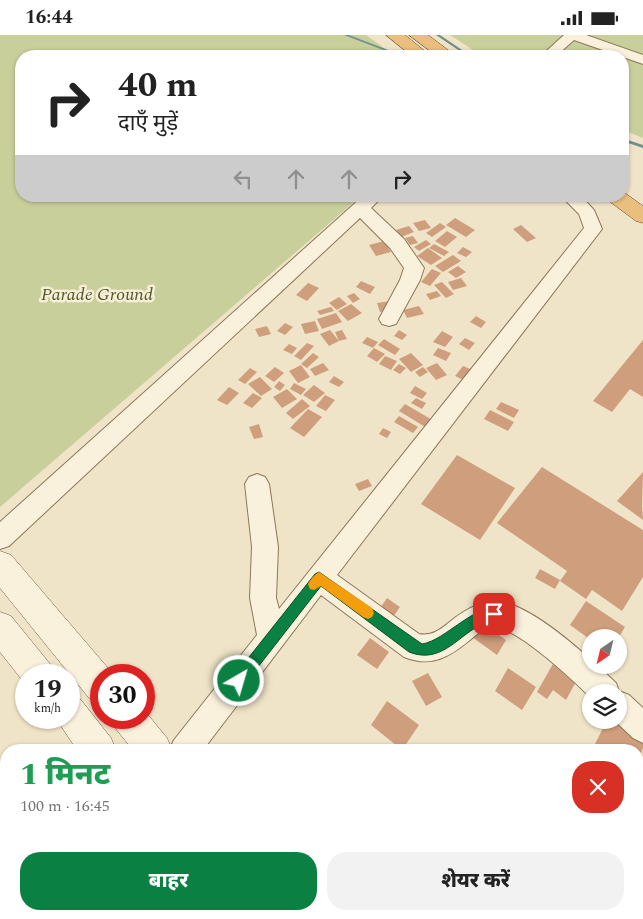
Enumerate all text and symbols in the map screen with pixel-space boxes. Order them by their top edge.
text: 16:44 [25,3,73,32]
text: 40 m [118,59,198,112]
icon: right [35,70,100,135]
text: दाएँ मुड़ें [118,107,178,140]
icon: left [229,165,257,193]
icon: ahead [282,165,310,193]
icon: ahead [335,165,363,193]
icon: right [388,165,416,193]
park label: Parade Ground [41,281,153,308]
pin [473,593,515,635]
icon: arrive [480,600,508,628]
north arrow [582,629,628,674]
map controls [582,629,627,729]
position arrow [212,654,264,706]
speed limit sign: 30 [90,664,155,729]
text: 19 [33,671,62,709]
button: layers [582,684,627,729]
text: km/h [34,699,61,718]
text: 1 मिनट [20,752,110,798]
button: close [572,761,624,813]
text: 100 m · 16:45 [20,794,110,818]
button: बाहर [20,852,317,910]
button: शेयर करें [327,852,624,910]

